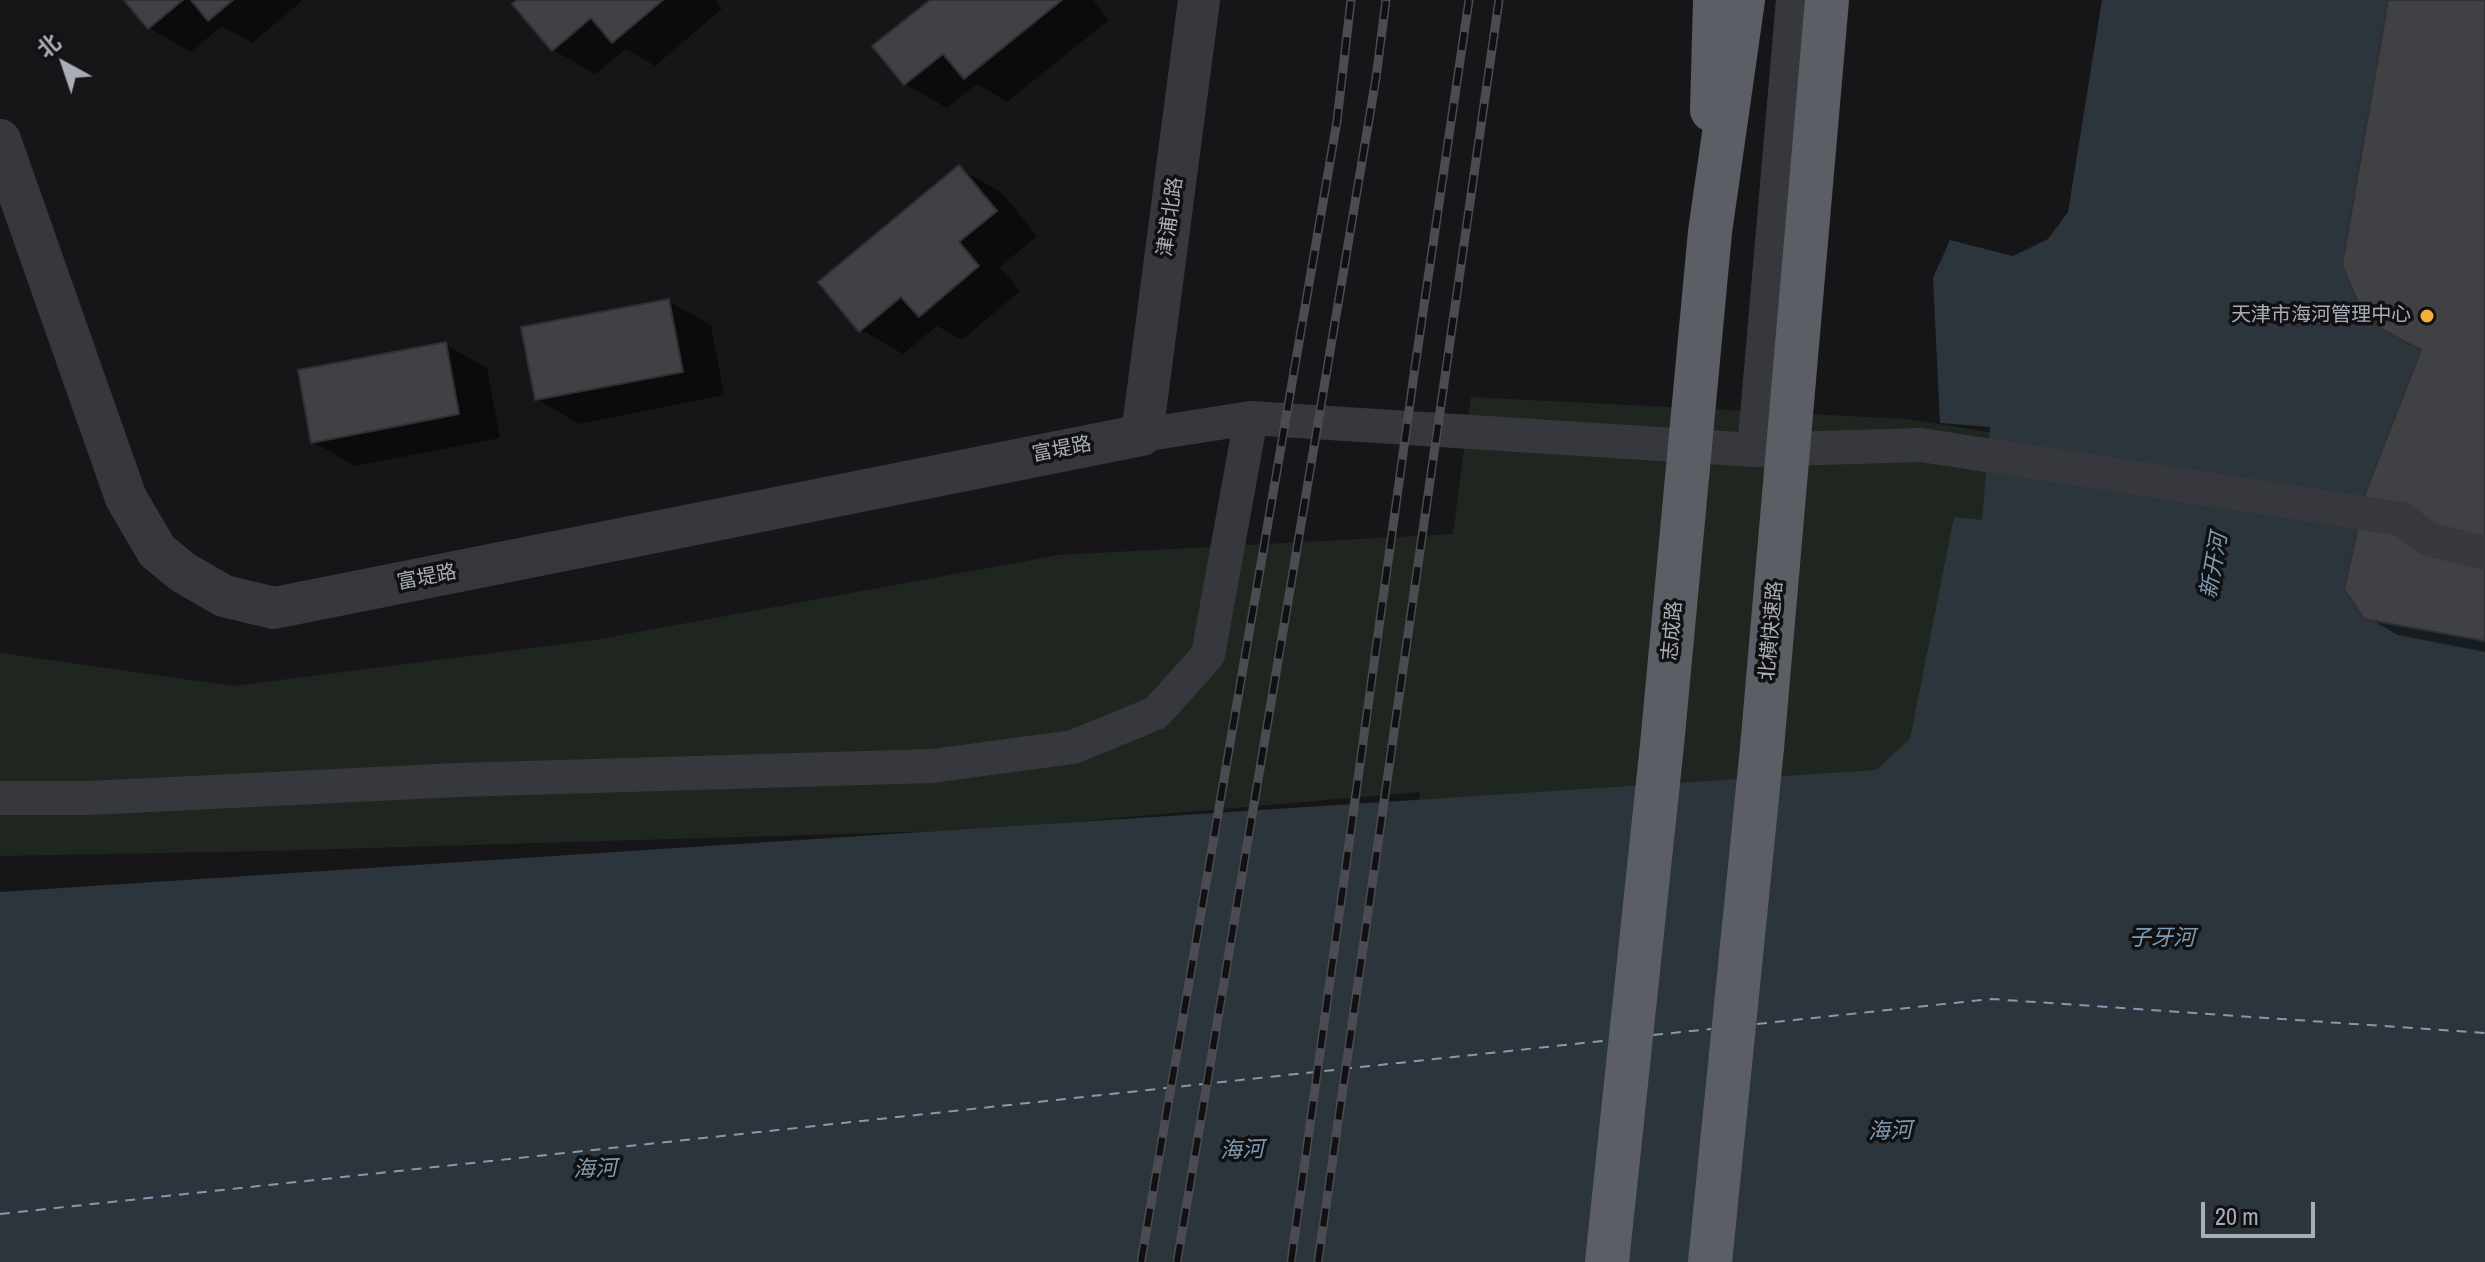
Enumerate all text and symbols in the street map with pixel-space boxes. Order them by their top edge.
north arrow [24,24,104,104]
text: 北 [30,27,67,64]
street label: 津浦北路 [1154,176,1188,258]
place label: 天津市海河管理中心 [2231,304,2411,328]
marker: 天津市海河管理中心 [2418,307,2436,325]
street label: 富堤路 [1030,432,1094,468]
water label: 新开河 [2196,531,2234,601]
street label: 富堤路 [395,560,459,596]
street label: 北横快速路 [1756,580,1788,682]
street label: 志成路 [1658,600,1688,662]
water label: 子牙河 [2129,926,2195,952]
water label: 海河 [1868,1118,1912,1146]
water label: 海河 [1220,1137,1264,1165]
water label: 海河 [573,1156,617,1184]
scale bar [2205,1186,2319,1236]
text: 20 m [2215,1200,2259,1232]

